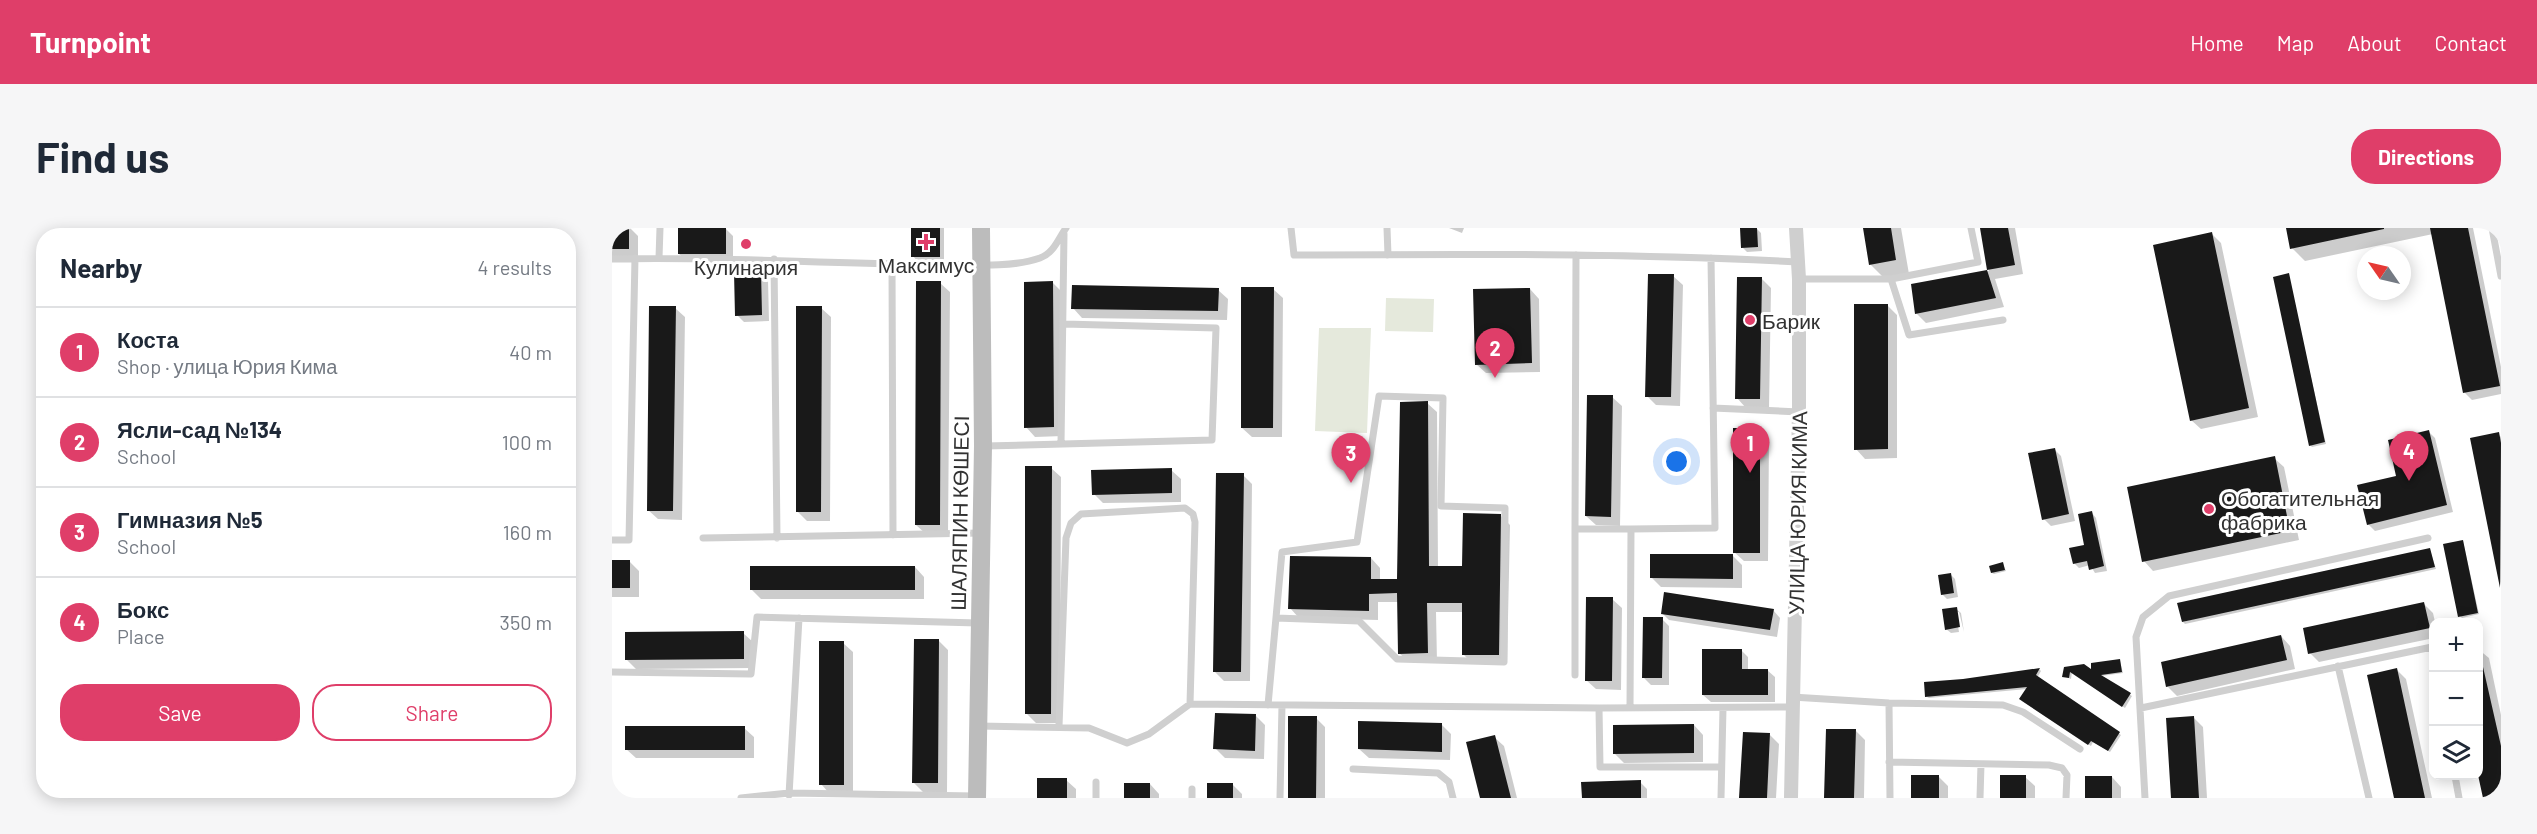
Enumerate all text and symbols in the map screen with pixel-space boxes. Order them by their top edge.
text: Turnpoint [30,25,151,59]
text: Home [2190,30,2244,55]
text: Map [2277,30,2314,55]
text: About [2347,30,2402,55]
text: Contact [2435,30,2507,55]
button: Directions [2351,129,2501,184]
text: Find us [36,131,169,181]
marker: Максимус [919,235,933,249]
marker: Кулинария [739,237,753,251]
north arrow [2357,246,2411,300]
text: Nearby [60,252,142,283]
place label: Максимус [878,252,974,277]
place label: Кулинария [694,254,798,279]
text: 4 results [477,255,552,279]
place label: Барик [1762,308,1821,333]
marker: Барик [1743,313,1757,327]
text: Коста [117,326,179,352]
pin: 2 [1476,328,1514,378]
text: 1 [76,340,83,364]
text: 40 m [509,340,552,364]
text: Shop · улица Юрия Кима [117,354,337,378]
street label: УЛИЦА ЮРИЯ КИМА [1783,411,1811,615]
street label: ШАЛЯПИН КӨШЕСІ [945,415,973,611]
text: Ясли-сад №134 [117,416,282,442]
pin: 1 [1730,424,1770,473]
text: 2 [74,430,85,454]
text: 100 m [502,430,552,454]
pin: 4 [2390,432,2428,481]
pin: 3 [1332,434,1370,483]
text: School [117,444,176,468]
your location [1662,447,1691,476]
place label: Обогатительная фабрика [2221,485,2379,534]
marker: Обогатительная фабрика [2202,502,2216,516]
text: Гимназия №5 [117,506,263,532]
text: 3 [74,520,85,544]
text: 160 m [503,520,552,544]
text: School [117,534,176,558]
text: Бокс [117,596,169,622]
text: 4 [73,610,86,634]
text: 350 m [500,610,552,634]
map controls [2429,618,2483,780]
button: + [2429,618,2483,672]
text: Place [117,624,165,648]
button: − [2429,672,2483,726]
button: Save [60,684,300,741]
button: Share [312,684,552,741]
button: layers [2429,726,2483,780]

